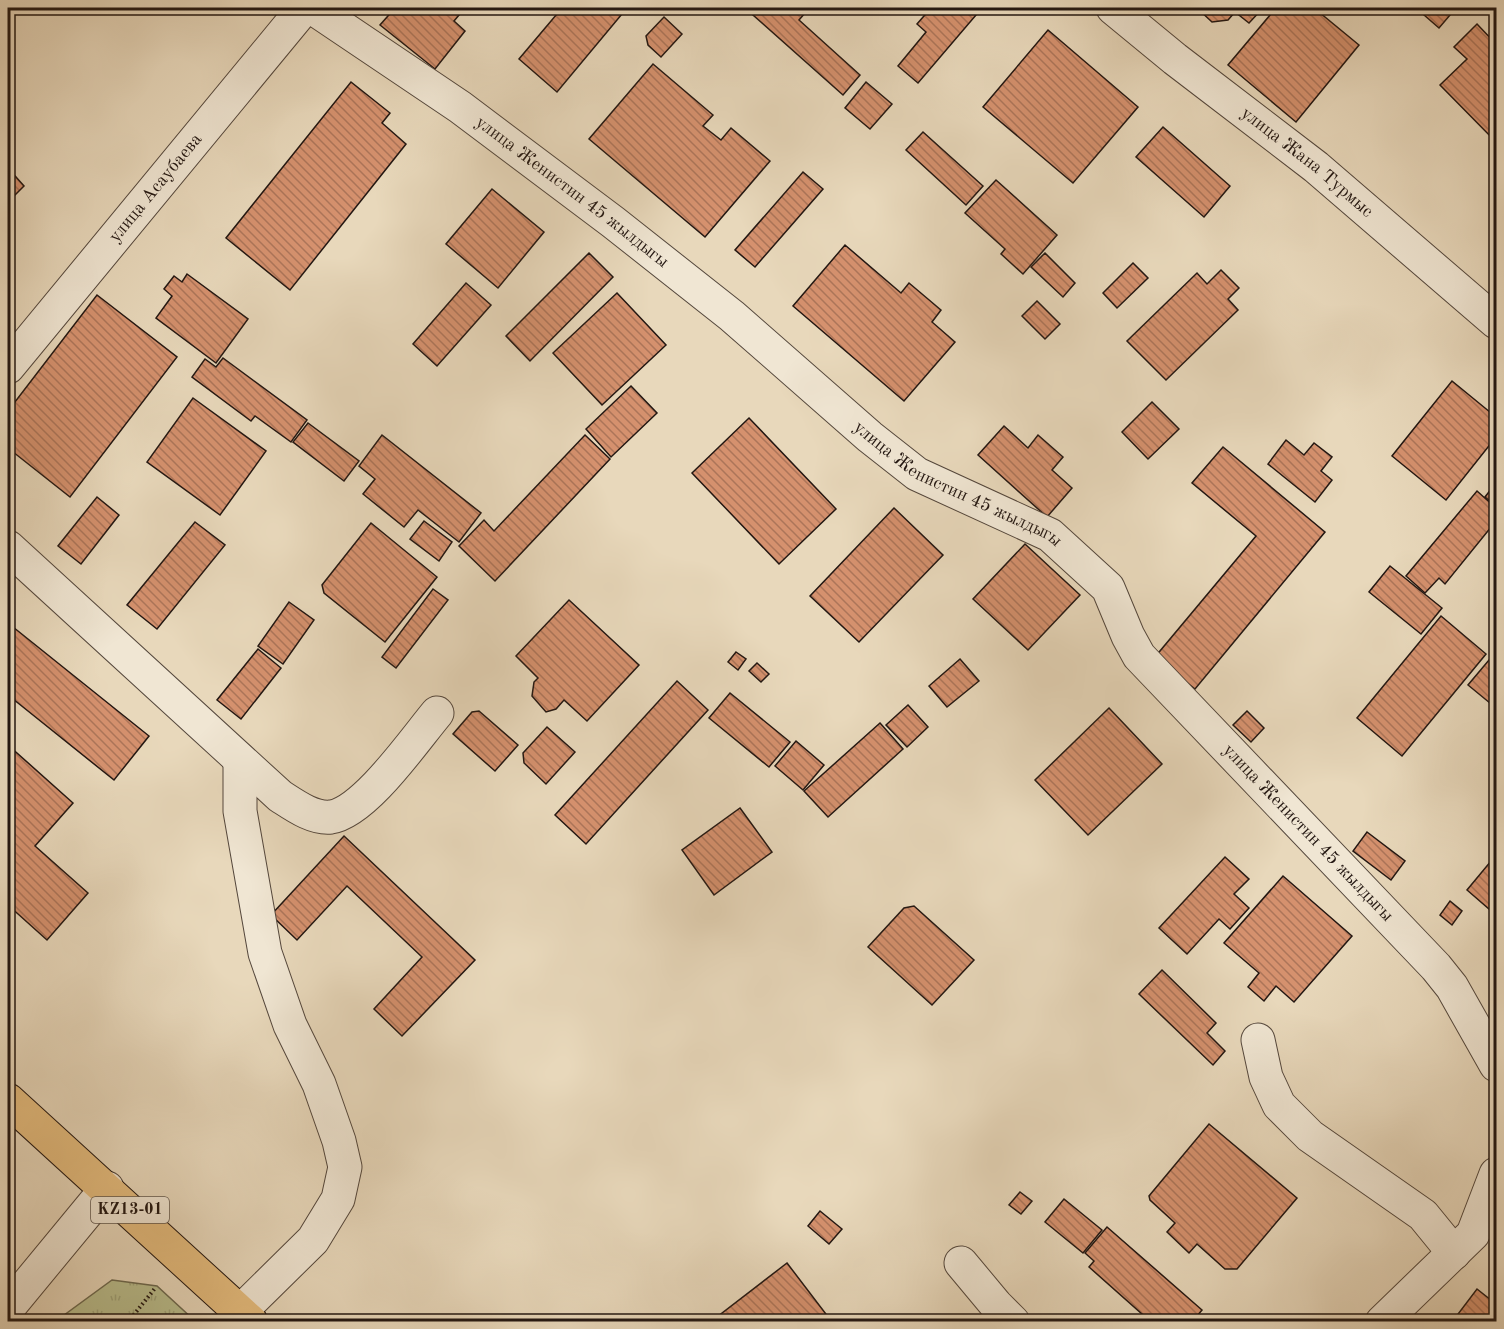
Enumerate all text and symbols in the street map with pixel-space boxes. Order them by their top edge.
street label: улица Жана Турмыс [1238,104,1377,221]
street label: улица Женистин 45 жылдыгы [472,113,672,271]
street label: улица Асаубаева [106,130,205,246]
street label: улица Женистин 45 жылдыгы [850,418,1066,550]
street label: улица Женистин 45 жылдыгы [1219,741,1397,925]
road number: KZ13-01 [91,1197,169,1223]

